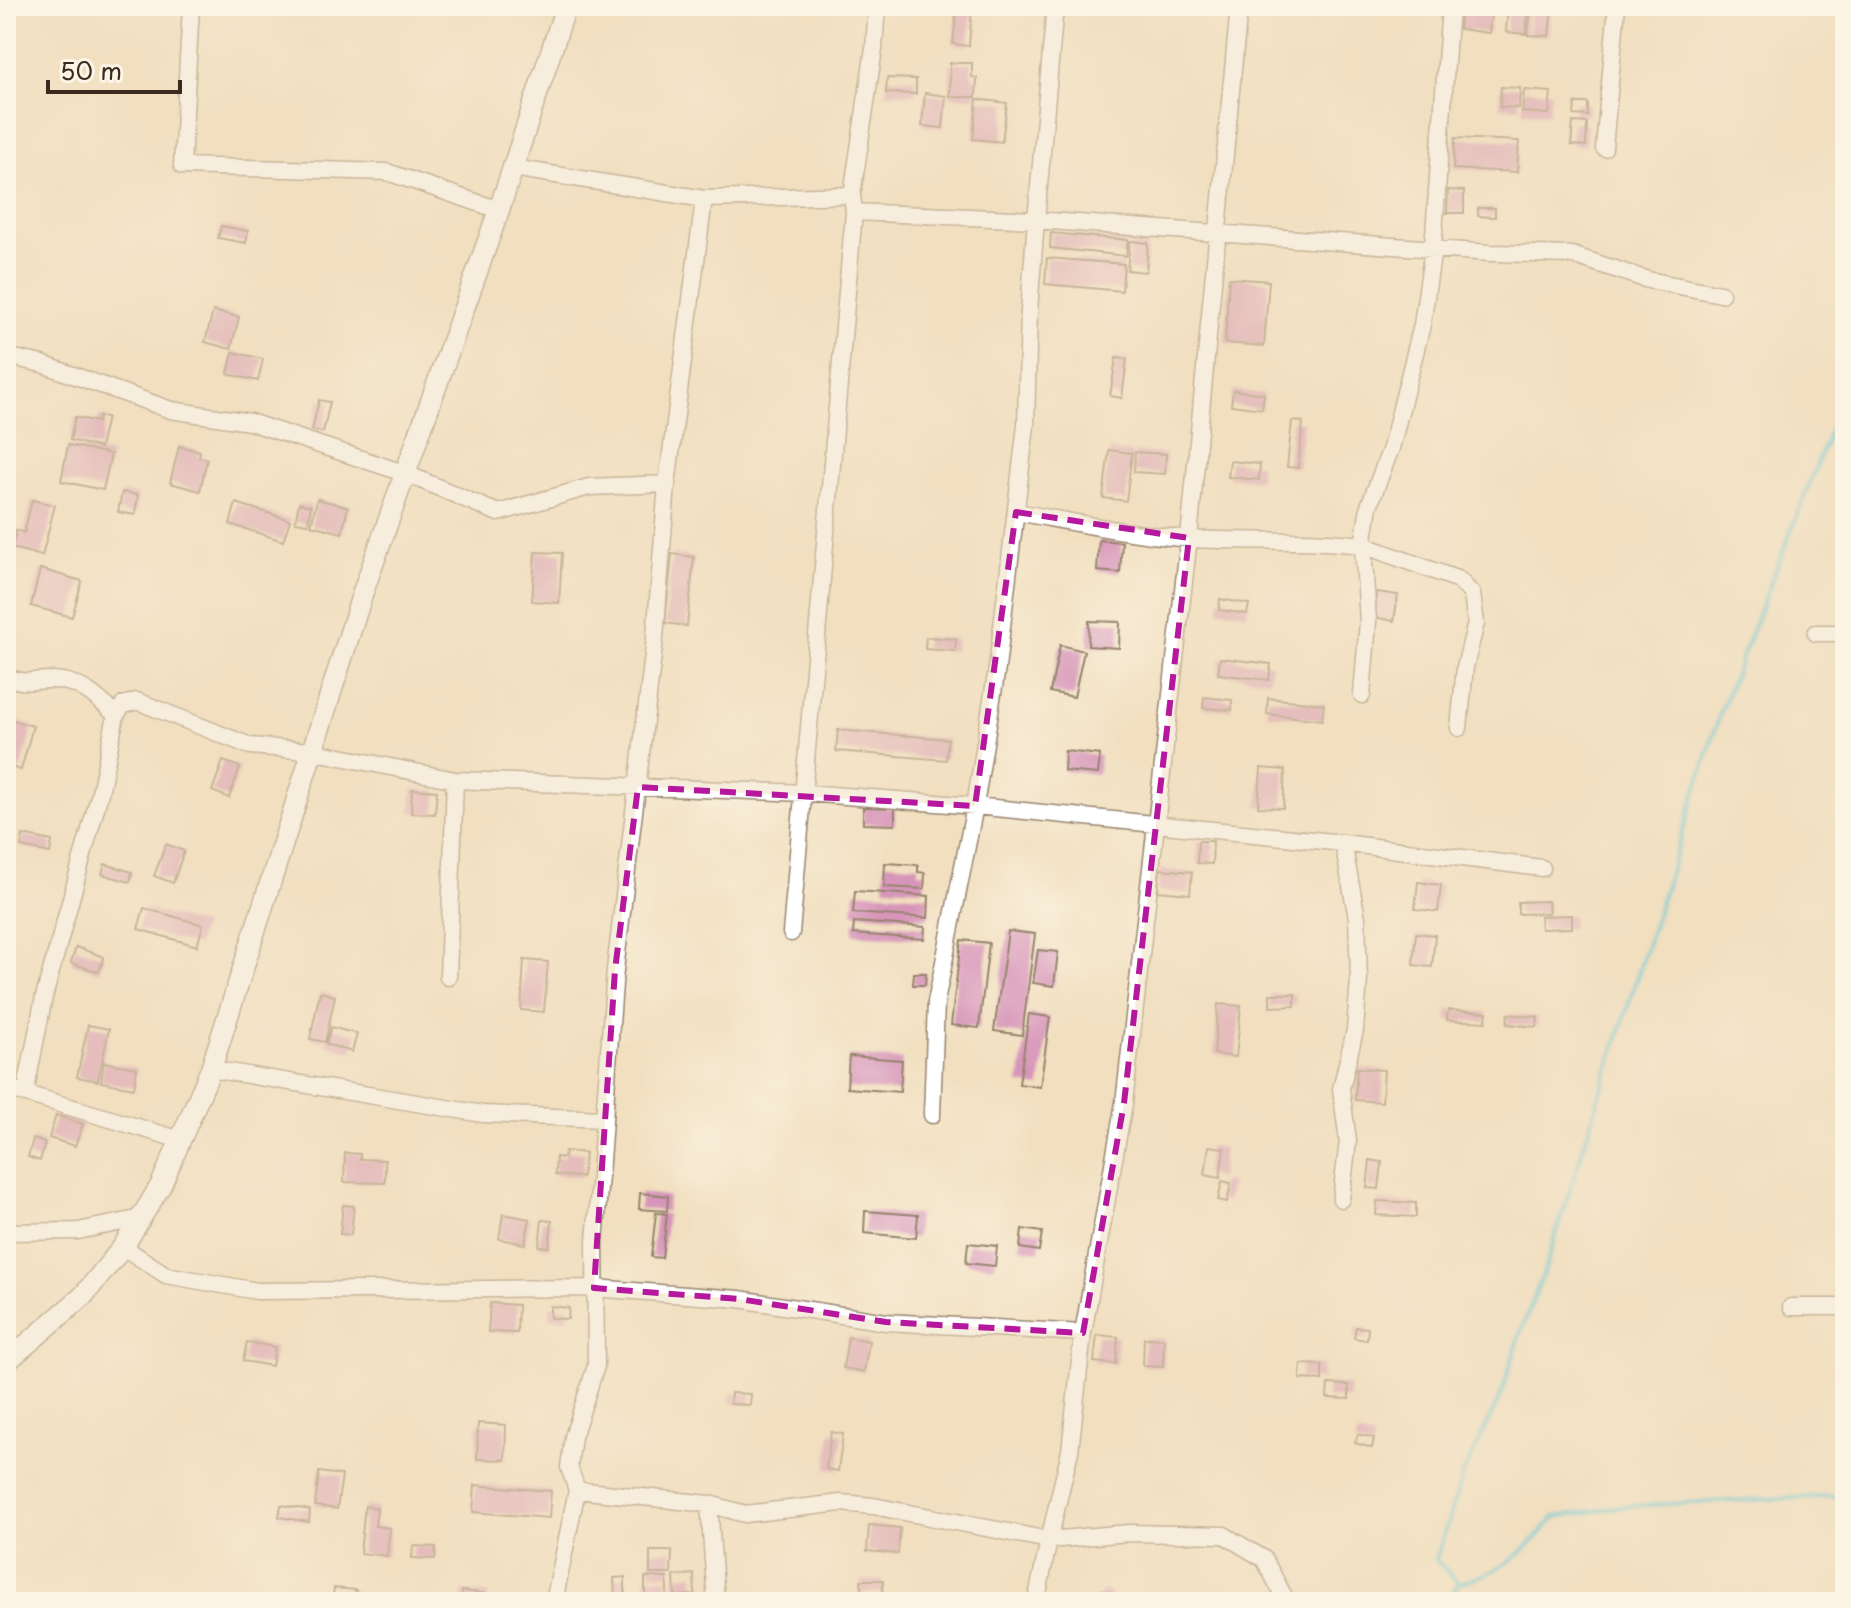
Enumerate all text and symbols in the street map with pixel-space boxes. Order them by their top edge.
scale bar [48,44,180,94]
text: 50 m [60,52,122,88]

